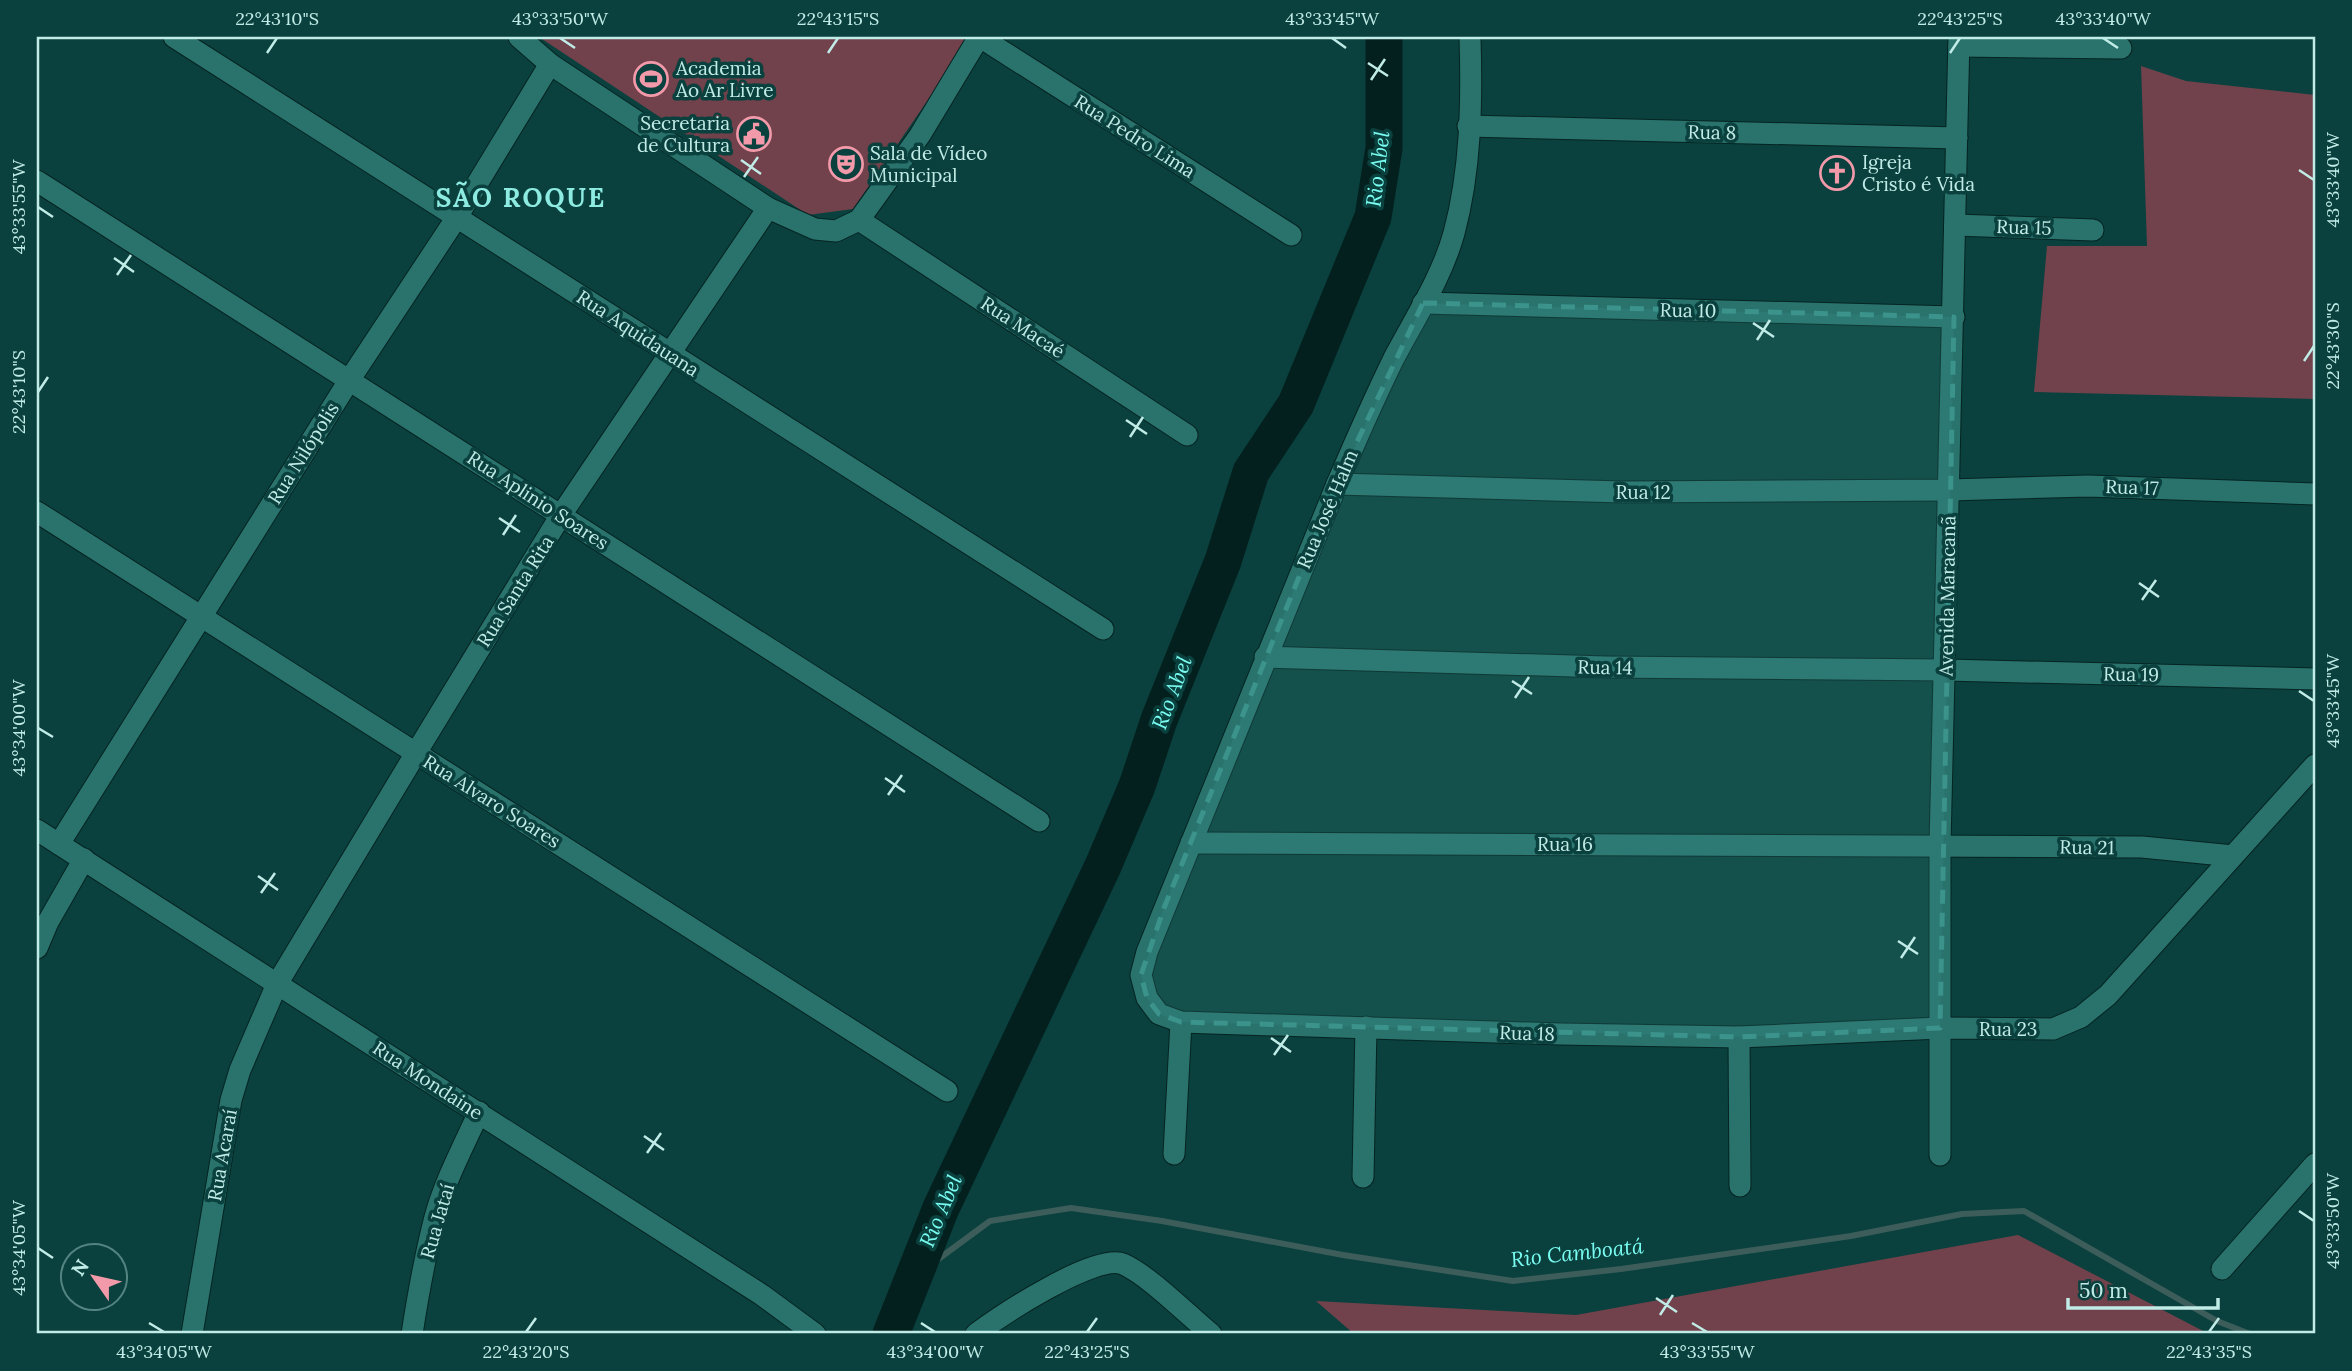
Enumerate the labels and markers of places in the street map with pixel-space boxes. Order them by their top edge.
place label: Academia Ao Ar Livre [675,56,773,102]
sports icon: Academia Ao Ar Livre [632,60,670,98]
place label: Secretaria de Cultura [637,111,730,157]
public building icon: Secretaria de Cultura [735,115,773,153]
place label: Sala de Vídeo Municipal [870,141,987,187]
theatre icon: Sala de Vídeo Municipal [827,145,865,183]
place label: Igreja Cristo é Vida [1862,150,1975,196]
church icon: Igreja Cristo é Vida [1818,154,1856,192]

